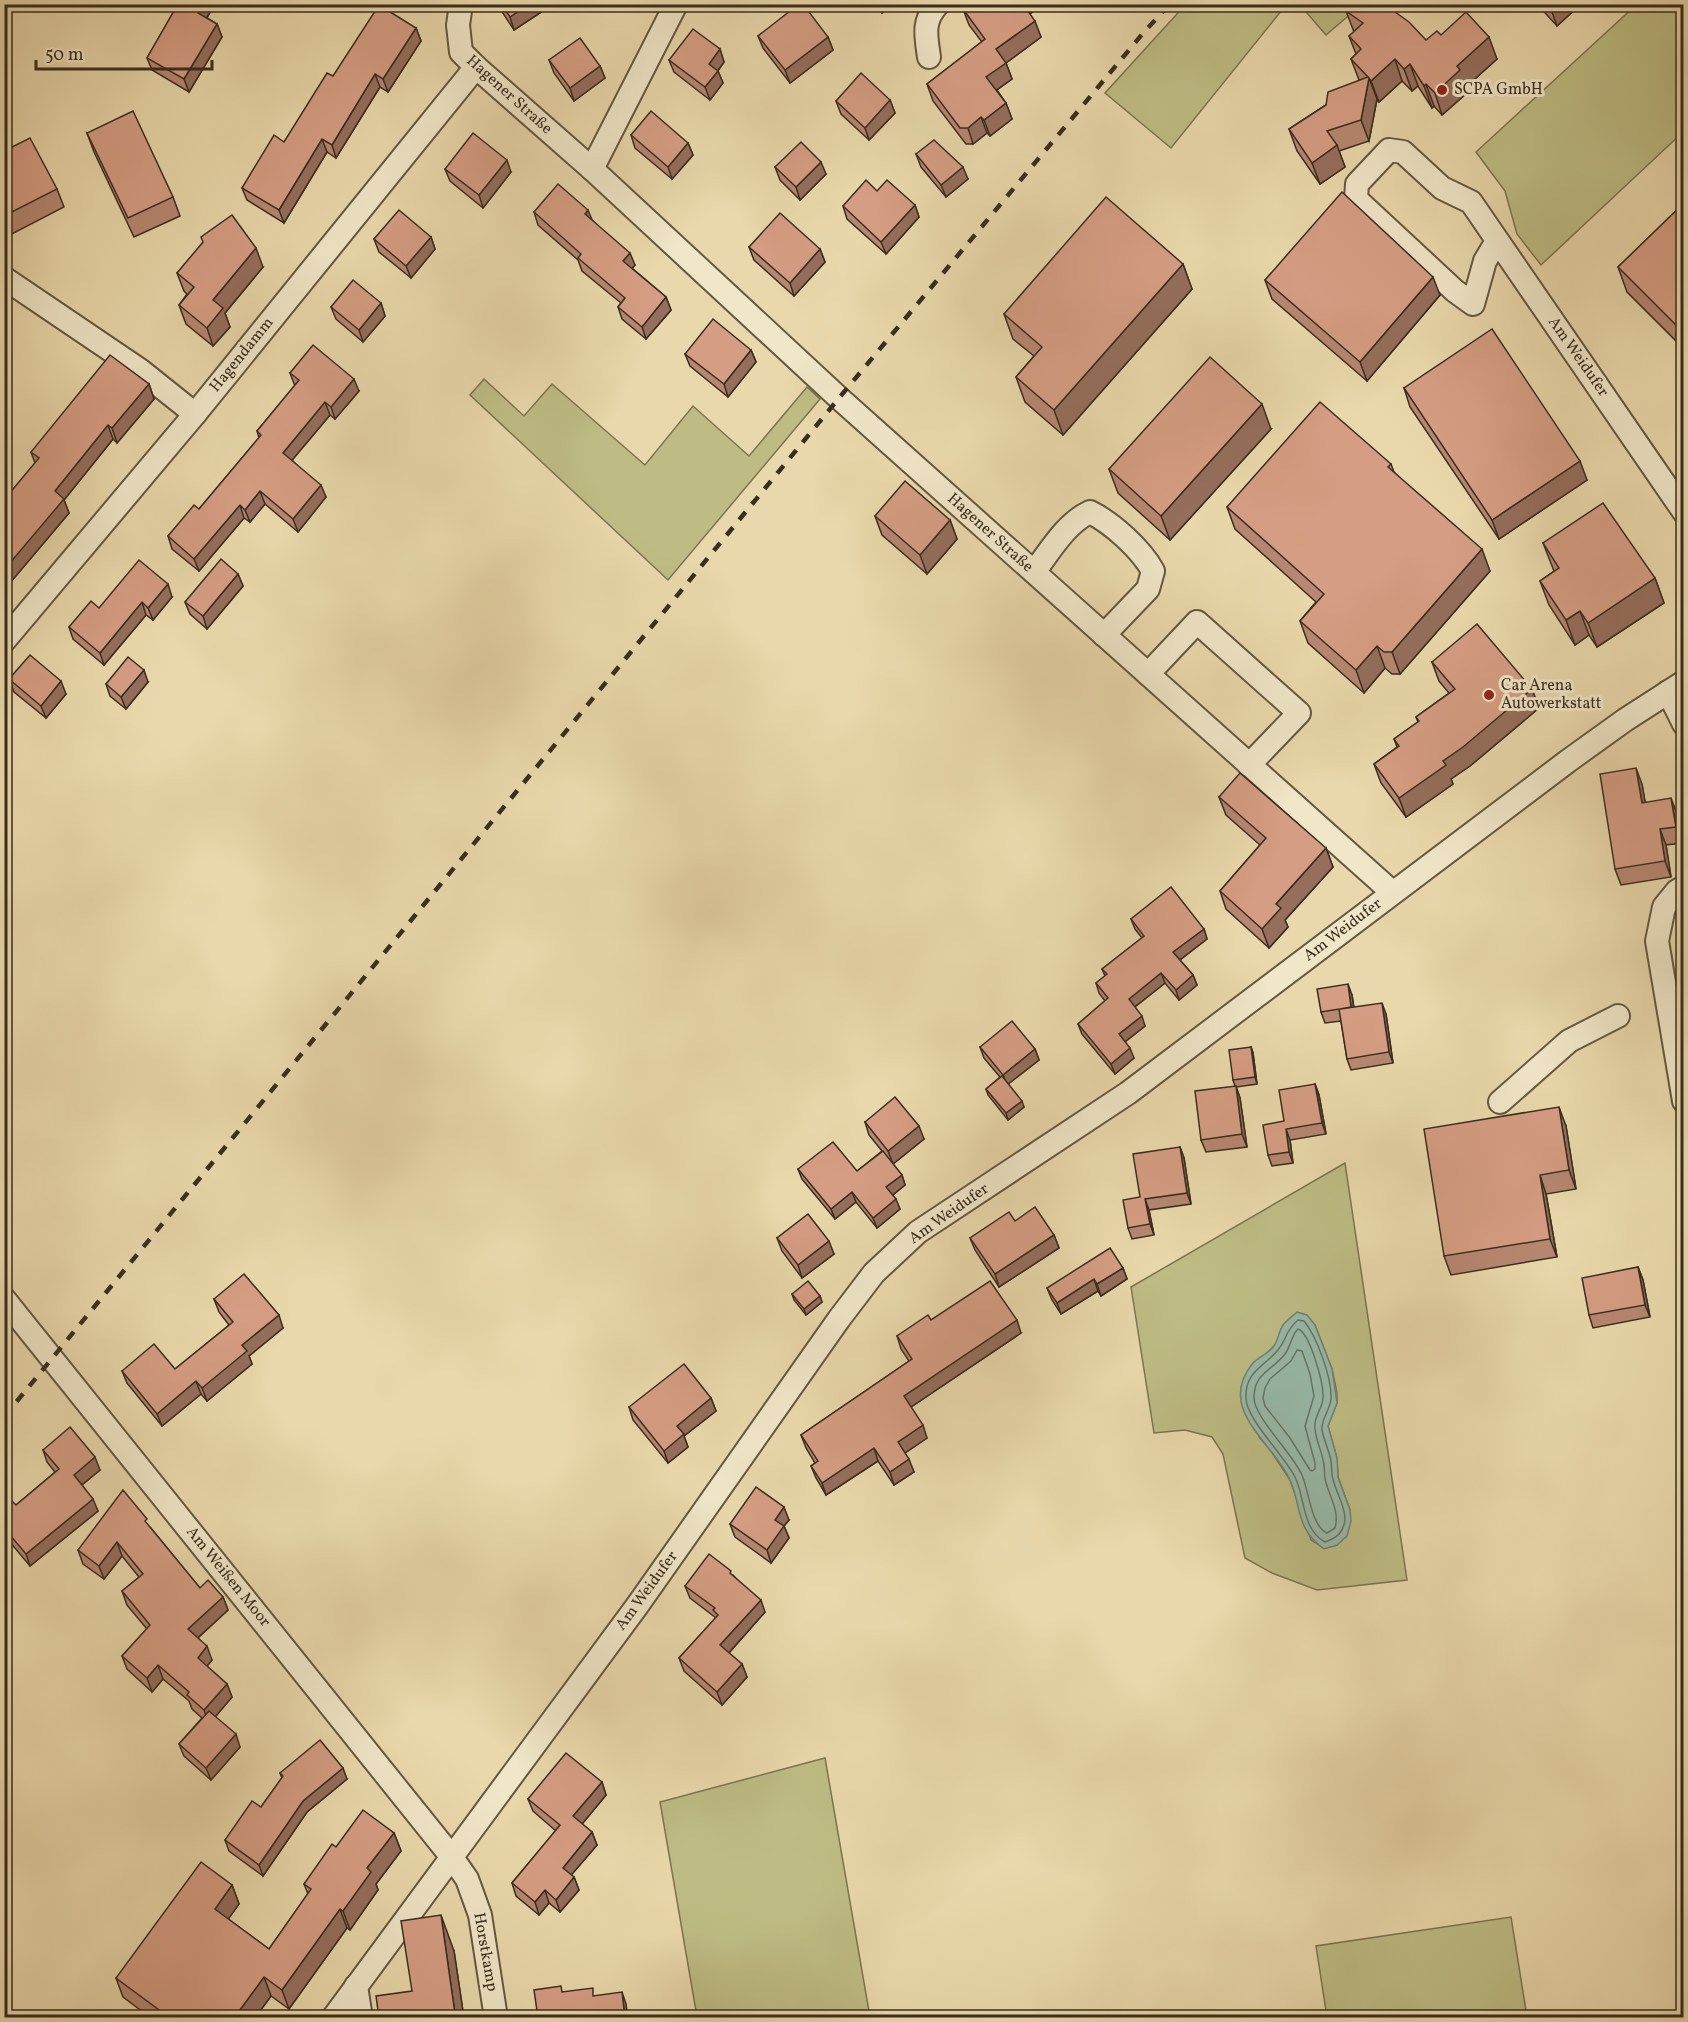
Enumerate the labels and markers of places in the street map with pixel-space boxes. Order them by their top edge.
place label: SCPA GmbH [1454,79,1543,101]
marker: SCPA GmbH [1435,83,1449,97]
place label: Car Arena Autowerkstatt [1501,675,1602,715]
marker: Car Arena Autowerkstatt [1482,688,1496,702]

